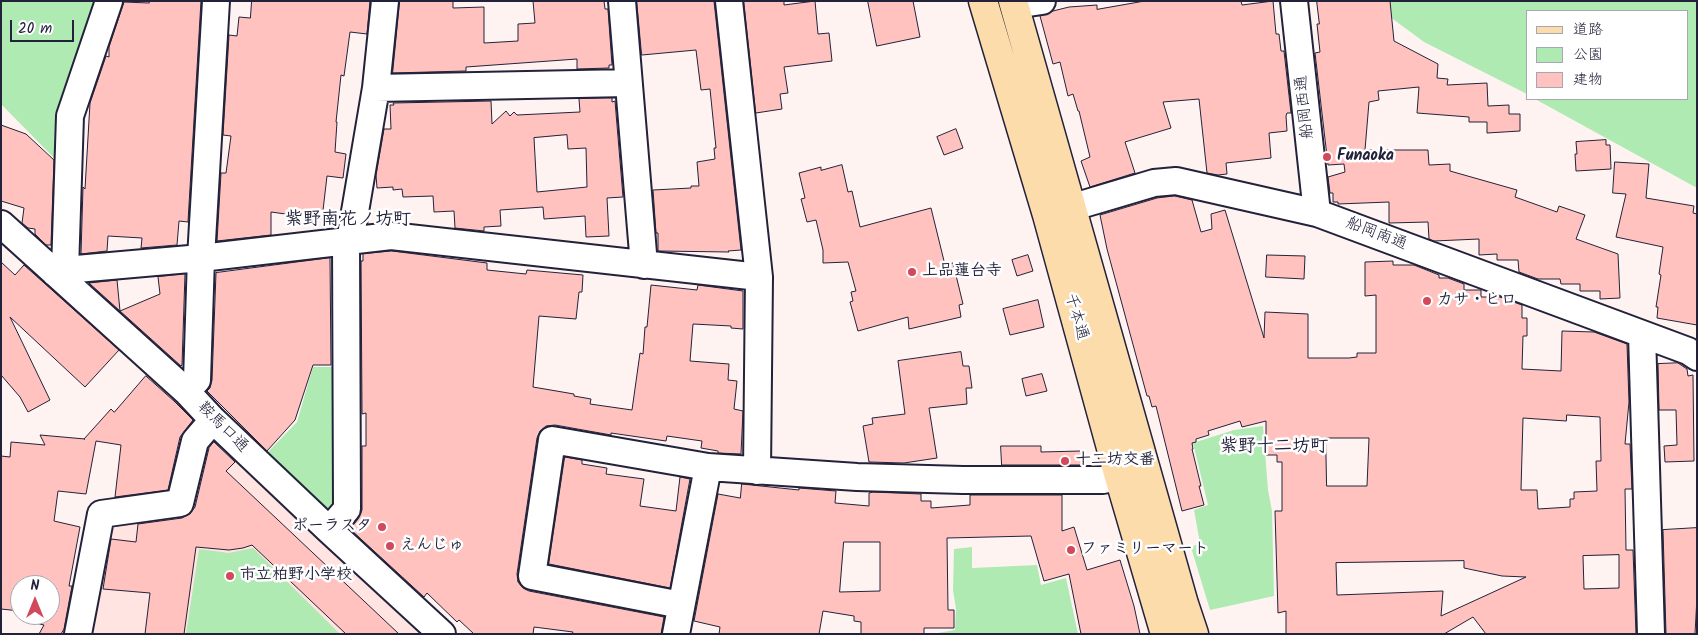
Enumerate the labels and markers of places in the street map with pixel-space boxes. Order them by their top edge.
place label: Funaoka [1337,147,1394,167]
marker: Funaoka [1321,151,1333,163]
place label: 上品蓮台寺 [922,262,1002,282]
marker: 上品蓮台寺 [906,266,918,278]
place label: カサ・ヒロ [1437,291,1517,311]
marker: カサ・ヒロ [1421,295,1433,307]
place label: 十二坊交番 [1075,451,1155,471]
marker: 十二坊交番 [1059,455,1071,467]
place label: ポーラスタ [292,517,372,537]
marker: ポーラスタ [376,521,388,533]
place label: えんじゅ [400,536,464,556]
marker: えんじゅ [384,540,396,552]
place label: ファミリーマート [1081,540,1209,560]
marker: ファミリーマート [1065,544,1077,556]
place label: 市立柏野小学校 [240,566,352,586]
marker: 市立柏野小学校 [224,570,236,582]

